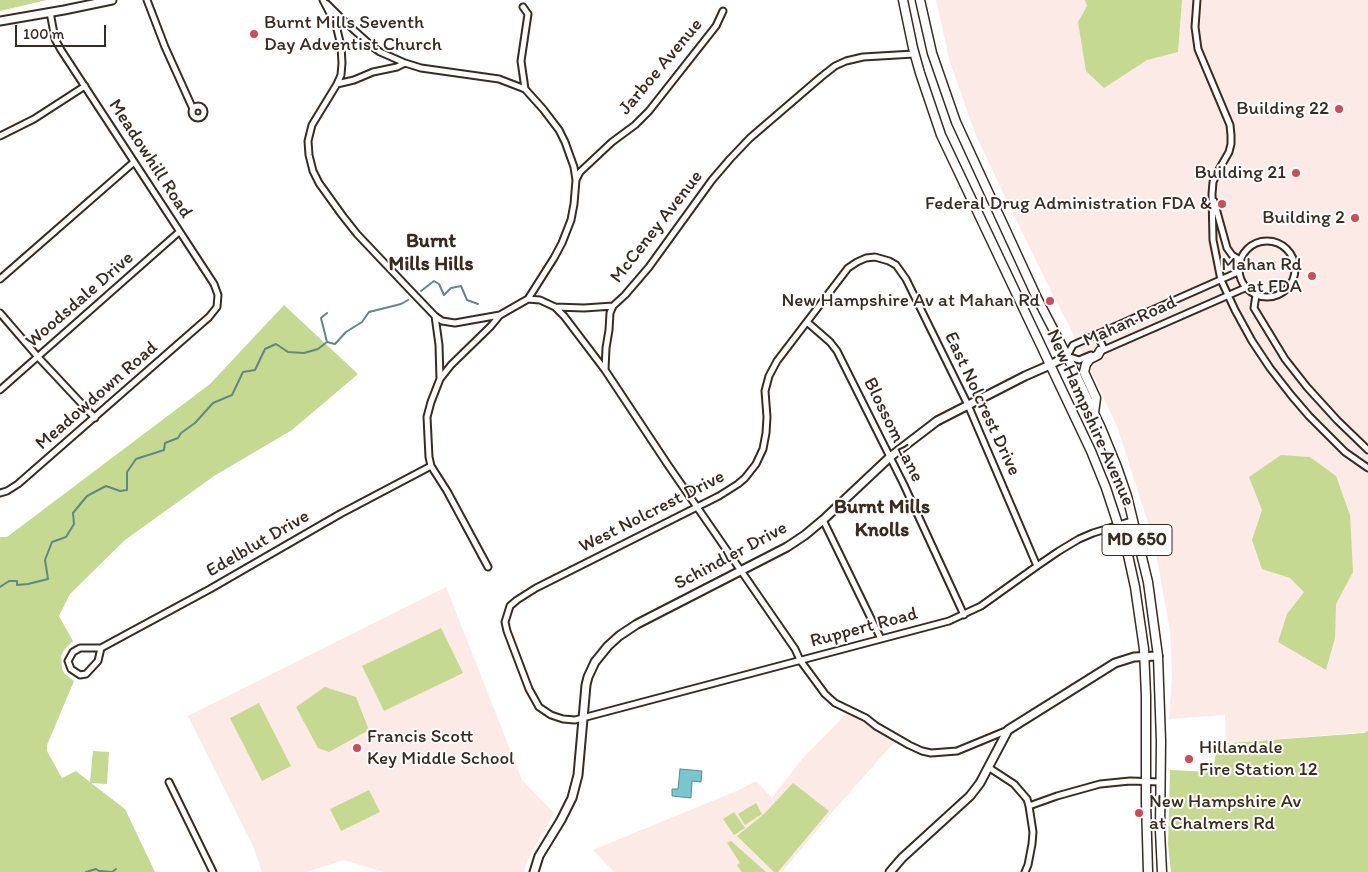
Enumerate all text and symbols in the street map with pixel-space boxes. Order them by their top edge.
place label: Burnt Mills Seventh Day Adventist Church [264,12,442,56]
street label: Jarboe Avenue [614,14,708,120]
scale bar [18,15,109,47]
text: 100 m [23,25,64,43]
marker: Burnt Mills Seventh Day Adventist Church [248,28,260,40]
street label: Meadowhill Road [103,95,197,223]
place label: Building 22 [1236,98,1329,120]
marker: Building 22 [1333,103,1345,115]
place label: Building 21 [1194,162,1286,184]
street label: McCeney Avenue [606,166,708,288]
marker: Building 21 [1290,167,1302,179]
place label: Federal Drug Administration FDA & [925,193,1212,215]
marker: Federal Drug Administration FDA & [1216,198,1228,210]
place label: Building 2 [1262,207,1345,229]
marker: Building 2 [1349,212,1361,224]
district label: Burnt Mills Hills [389,230,473,277]
street label: Woodsdale Drive [21,247,139,353]
place label: Mahan Rd at FDA [1221,254,1302,298]
marker: Mahan Rd at FDA [1306,270,1318,282]
place label: New Hampshire Av at Mahan Rd [781,290,1040,312]
street label: Mahan Road [1080,291,1180,353]
marker: New Hampshire Av at Mahan Rd [1044,295,1056,307]
street label: New Hampshire Avenue [1041,326,1139,510]
street label: East Nolcrest Drive [939,328,1025,480]
street label: Meadowdown Road [31,337,163,455]
street label: Blossom Lane [858,374,928,486]
street label: West Nolcrest Drive [575,465,729,559]
district label: Burnt Mills Knolls [834,496,930,543]
street label: Edelblut Drive [202,505,314,583]
street label: Schindler Drive [671,517,791,595]
road number: MD 650 [1102,524,1172,556]
street label: Ruppert Road [808,603,920,653]
place label: Francis Scott Key Middle School [367,726,514,770]
place label: Hillandale Fire Station 12 [1199,737,1318,781]
marker: Francis Scott Key Middle School [351,742,363,754]
marker: Hillandale Fire Station 12 [1183,753,1195,765]
place label: New Hampshire Av at Chalmers Rd [1149,791,1301,835]
marker: New Hampshire Av at Chalmers Rd [1133,807,1145,819]

